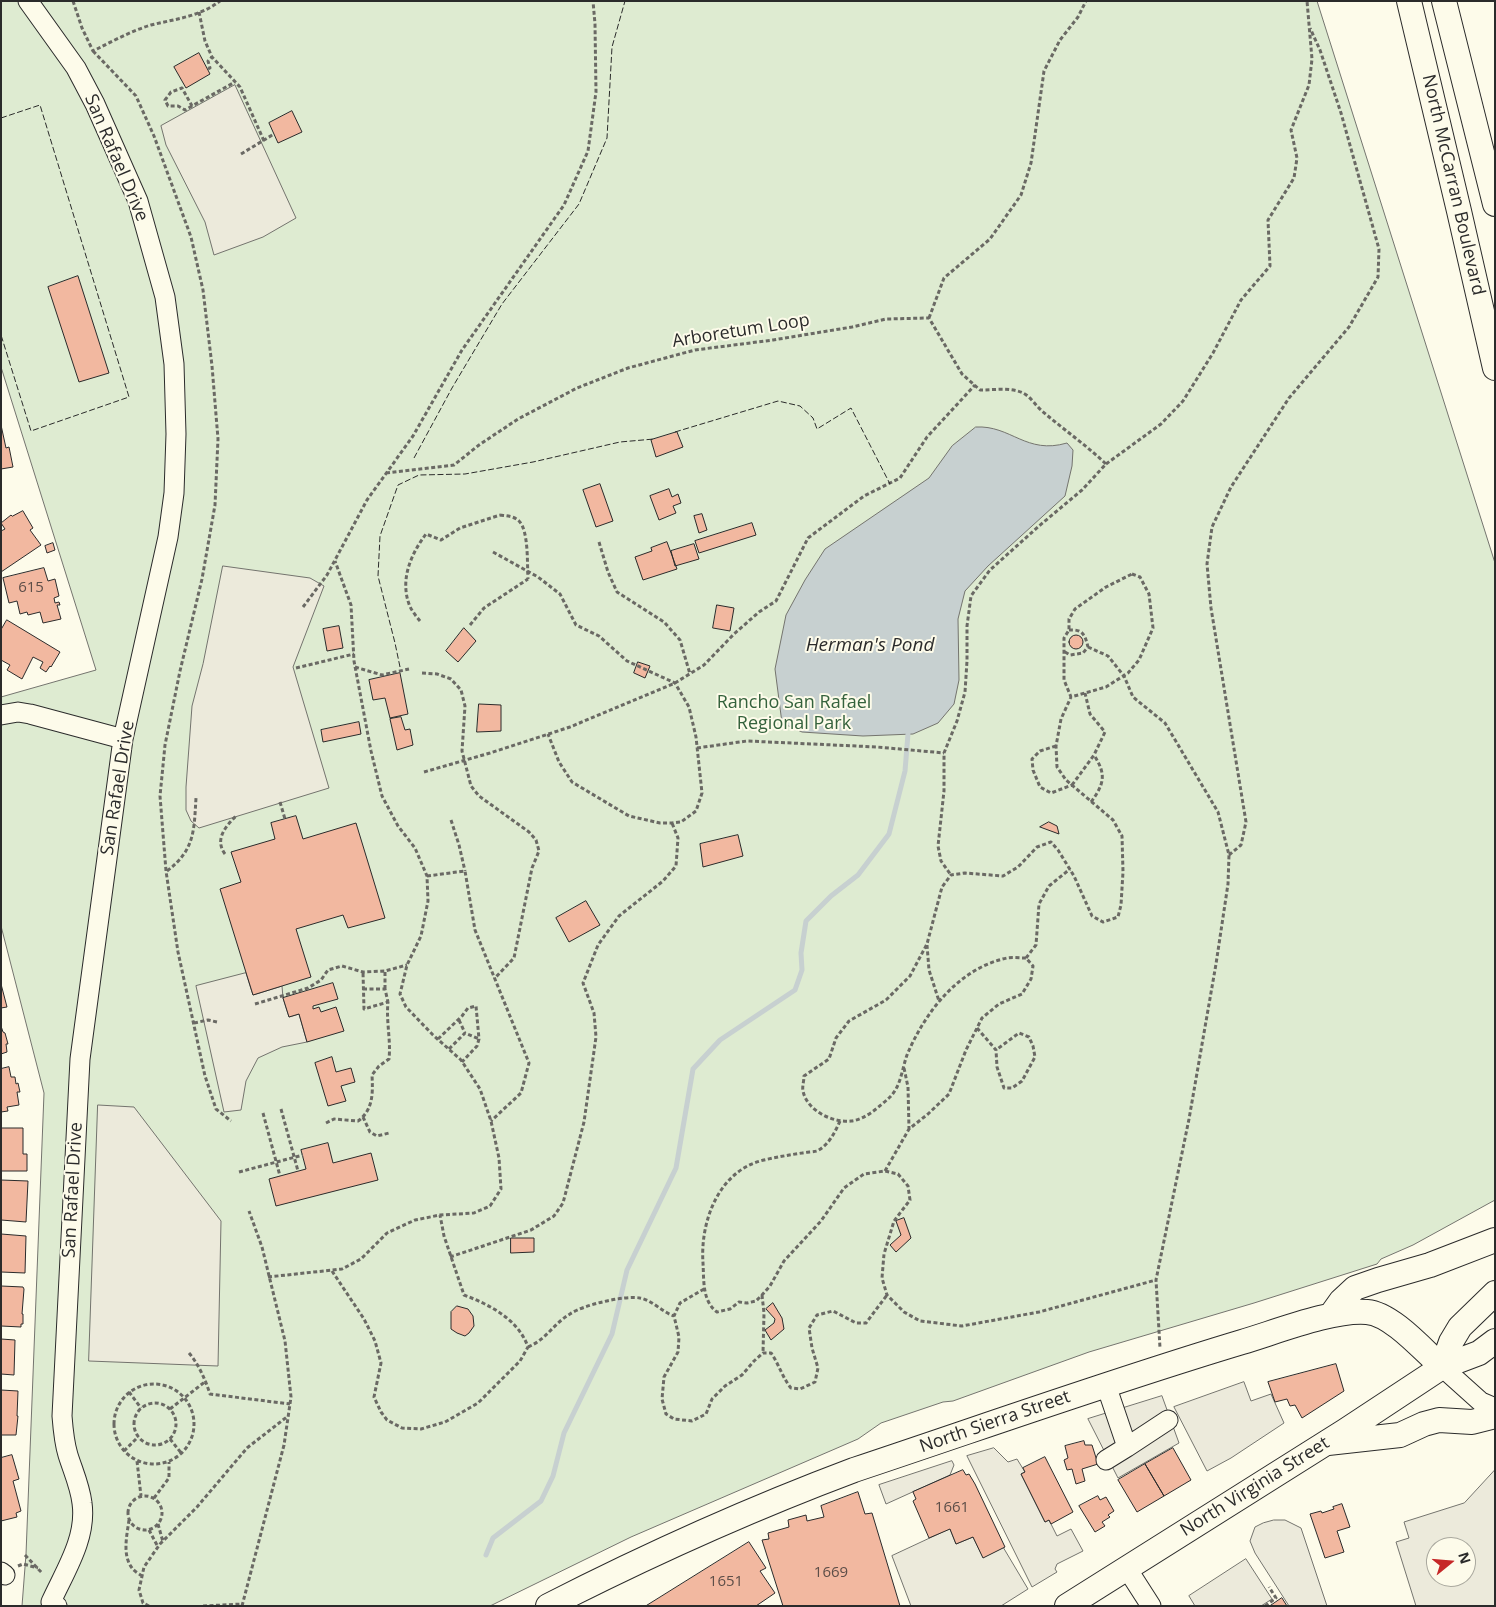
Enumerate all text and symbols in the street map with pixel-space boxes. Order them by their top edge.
street label: North McCarran Boulevard [1417,72,1489,298]
street label: San Rafael Drive [79,91,153,225]
street label: Arboretum Loop [671,309,811,353]
house number: 615 [18,579,44,597]
water label: Herman's Pond [806,635,934,657]
park label: Rancho San Rafael Regional Park [717,692,871,734]
street label: San Rafael Drive [97,719,139,857]
street label: San Rafael Drive [59,1121,87,1259]
street label: North Sierra Street [917,1386,1073,1458]
street label: North Virginia Street [1177,1432,1333,1542]
house number: 1661 [935,1499,969,1517]
north arrow [1426,1537,1476,1587]
text: N [1454,1550,1476,1566]
house number: 1669 [814,1564,848,1582]
house number: 1651 [709,1573,743,1591]

